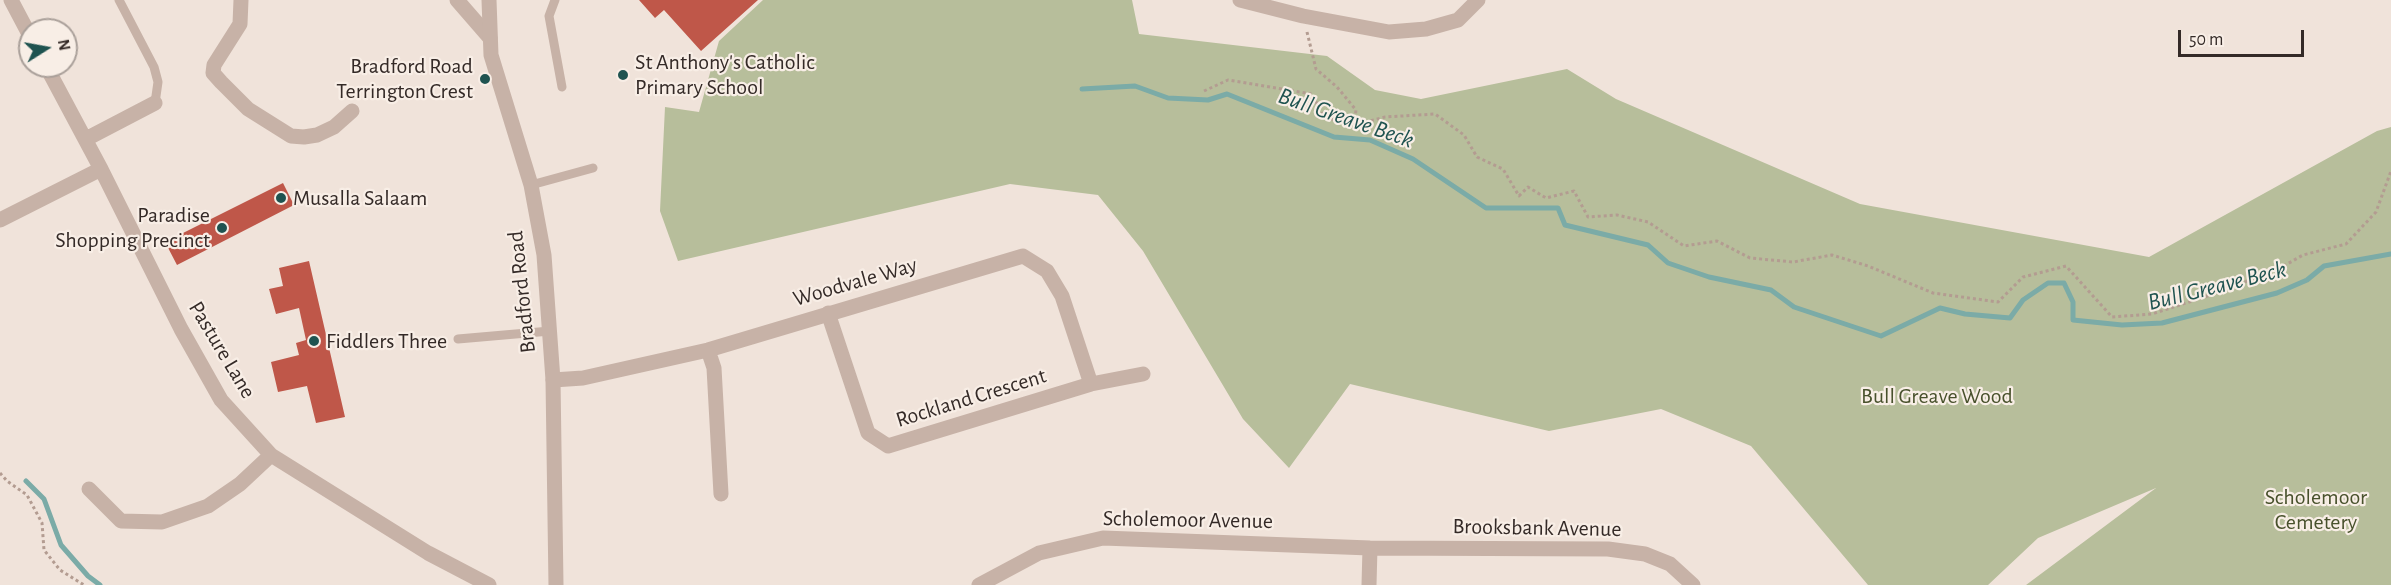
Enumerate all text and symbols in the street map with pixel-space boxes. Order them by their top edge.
north arrow [18,18,78,78]
scale bar [2181,18,2307,56]
text: 50 m [2189,31,2223,49]
text: N [55,38,73,52]
place label: St Anthony's Catholic Primary School [635,49,815,100]
place label: Bradford Road Terrington Crest [336,53,473,104]
marker: St Anthony's Catholic Primary School [616,68,630,82]
marker: Bradford Road Terrington Crest [478,72,492,86]
water label: Bull Greave Beck [1274,81,1418,155]
place label: Musalla Salaam [293,185,427,211]
marker: Musalla Salaam [274,191,288,205]
place label: Paradise Shopping Precinct [55,202,210,254]
marker: Paradise Shopping Precinct [215,221,229,235]
street label: Bradford Road [502,230,542,354]
street label: Woodvale Way [790,252,920,312]
water label: Bull Greave Beck [2145,255,2289,317]
street label: Pasture Lane [183,297,261,403]
place label: Fiddlers Three [326,328,447,354]
marker: Fiddlers Three [307,334,321,348]
street label: Rockland Crescent [893,363,1049,433]
park label: Bull Greave Wood [1861,383,2013,409]
park label: Scholemoor Cemetery [2265,484,2367,536]
street label: Scholemoor Avenue [1103,505,1273,535]
street label: Brooksbank Avenue [1452,513,1622,543]

